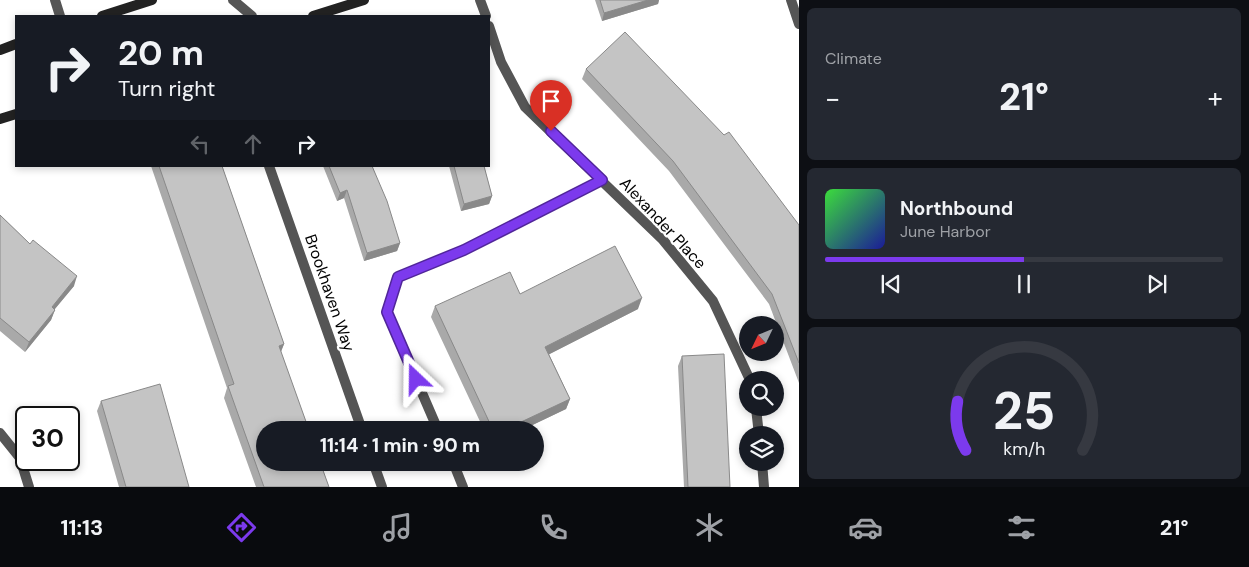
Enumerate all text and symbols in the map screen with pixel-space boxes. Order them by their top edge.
text: 20 m [118,30,204,76]
icon: right [35,35,100,100]
text: Climate [825,48,882,69]
text: 21° [999,72,1049,122]
text: Turn right [118,74,215,103]
pin [530,80,572,131]
text: − [825,80,840,117]
text: + [1208,80,1223,117]
icon: arrive [537,87,565,115]
icon: left [186,130,214,158]
icon: ahead [239,130,267,158]
icon: right [292,130,320,158]
street label: Alexander Place [615,173,711,273]
text: Northbound [900,196,1013,221]
text: June Harbor [900,221,991,242]
street label: Brookhaven Way [300,232,360,354]
icon: previous [877,270,905,298]
icon: pause [1010,270,1038,298]
icon: next [1143,270,1171,298]
north arrow [739,316,784,361]
map controls [739,316,784,471]
position arrow [389,352,441,404]
button: search [739,371,784,416]
text: 25 [993,377,1055,445]
speed limit sign: 30 [15,406,80,471]
button: layers [739,426,784,471]
text: 11:14 · 1 min · 90 m [320,433,480,458]
text: km/h [1003,437,1045,461]
icon: directions [224,510,259,545]
icon: music [380,510,415,545]
icon: phone [536,510,571,545]
icon: climate [692,510,727,545]
icon: car [848,510,883,545]
icon: filters [1004,510,1039,545]
text: 11:13 [60,513,103,542]
text: 21° [1160,513,1189,542]

